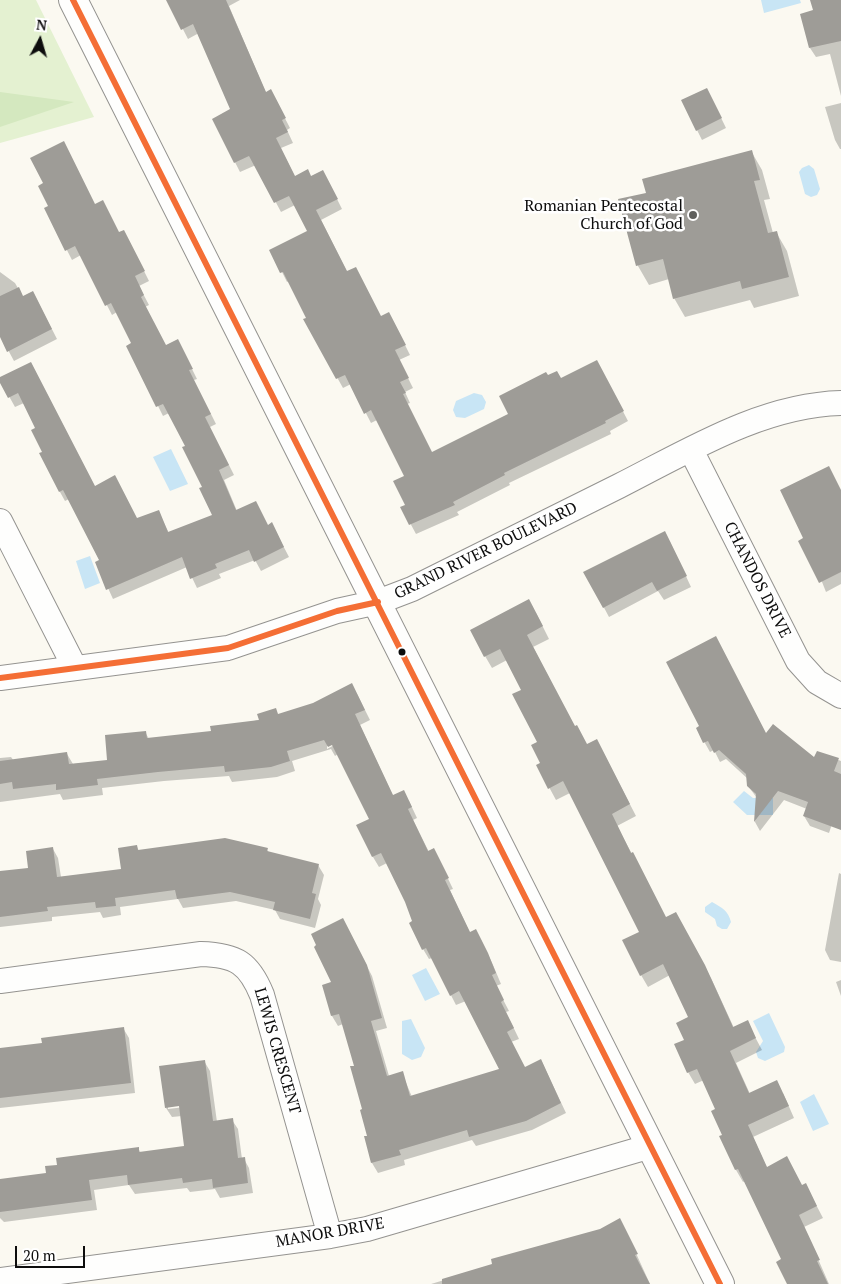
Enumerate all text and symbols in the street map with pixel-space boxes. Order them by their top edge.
north arrow [15,15,65,65]
text: N [35,15,48,35]
place label: Romanian Pentecostal Church of God [524,196,683,234]
marker: Romanian Pentecostal Church of God [687,209,699,221]
street label: GRAND RIVER BOULEVARD [391,498,581,604]
street label: CHANDOS DRIVE [719,519,795,641]
unlabelled marker [397,647,407,657]
street label: LEWIS CRESCENT [250,986,304,1116]
street label: MANOR DRIVE [274,1214,386,1252]
scale bar [18,1236,88,1268]
text: 20 m [23,1245,56,1265]

